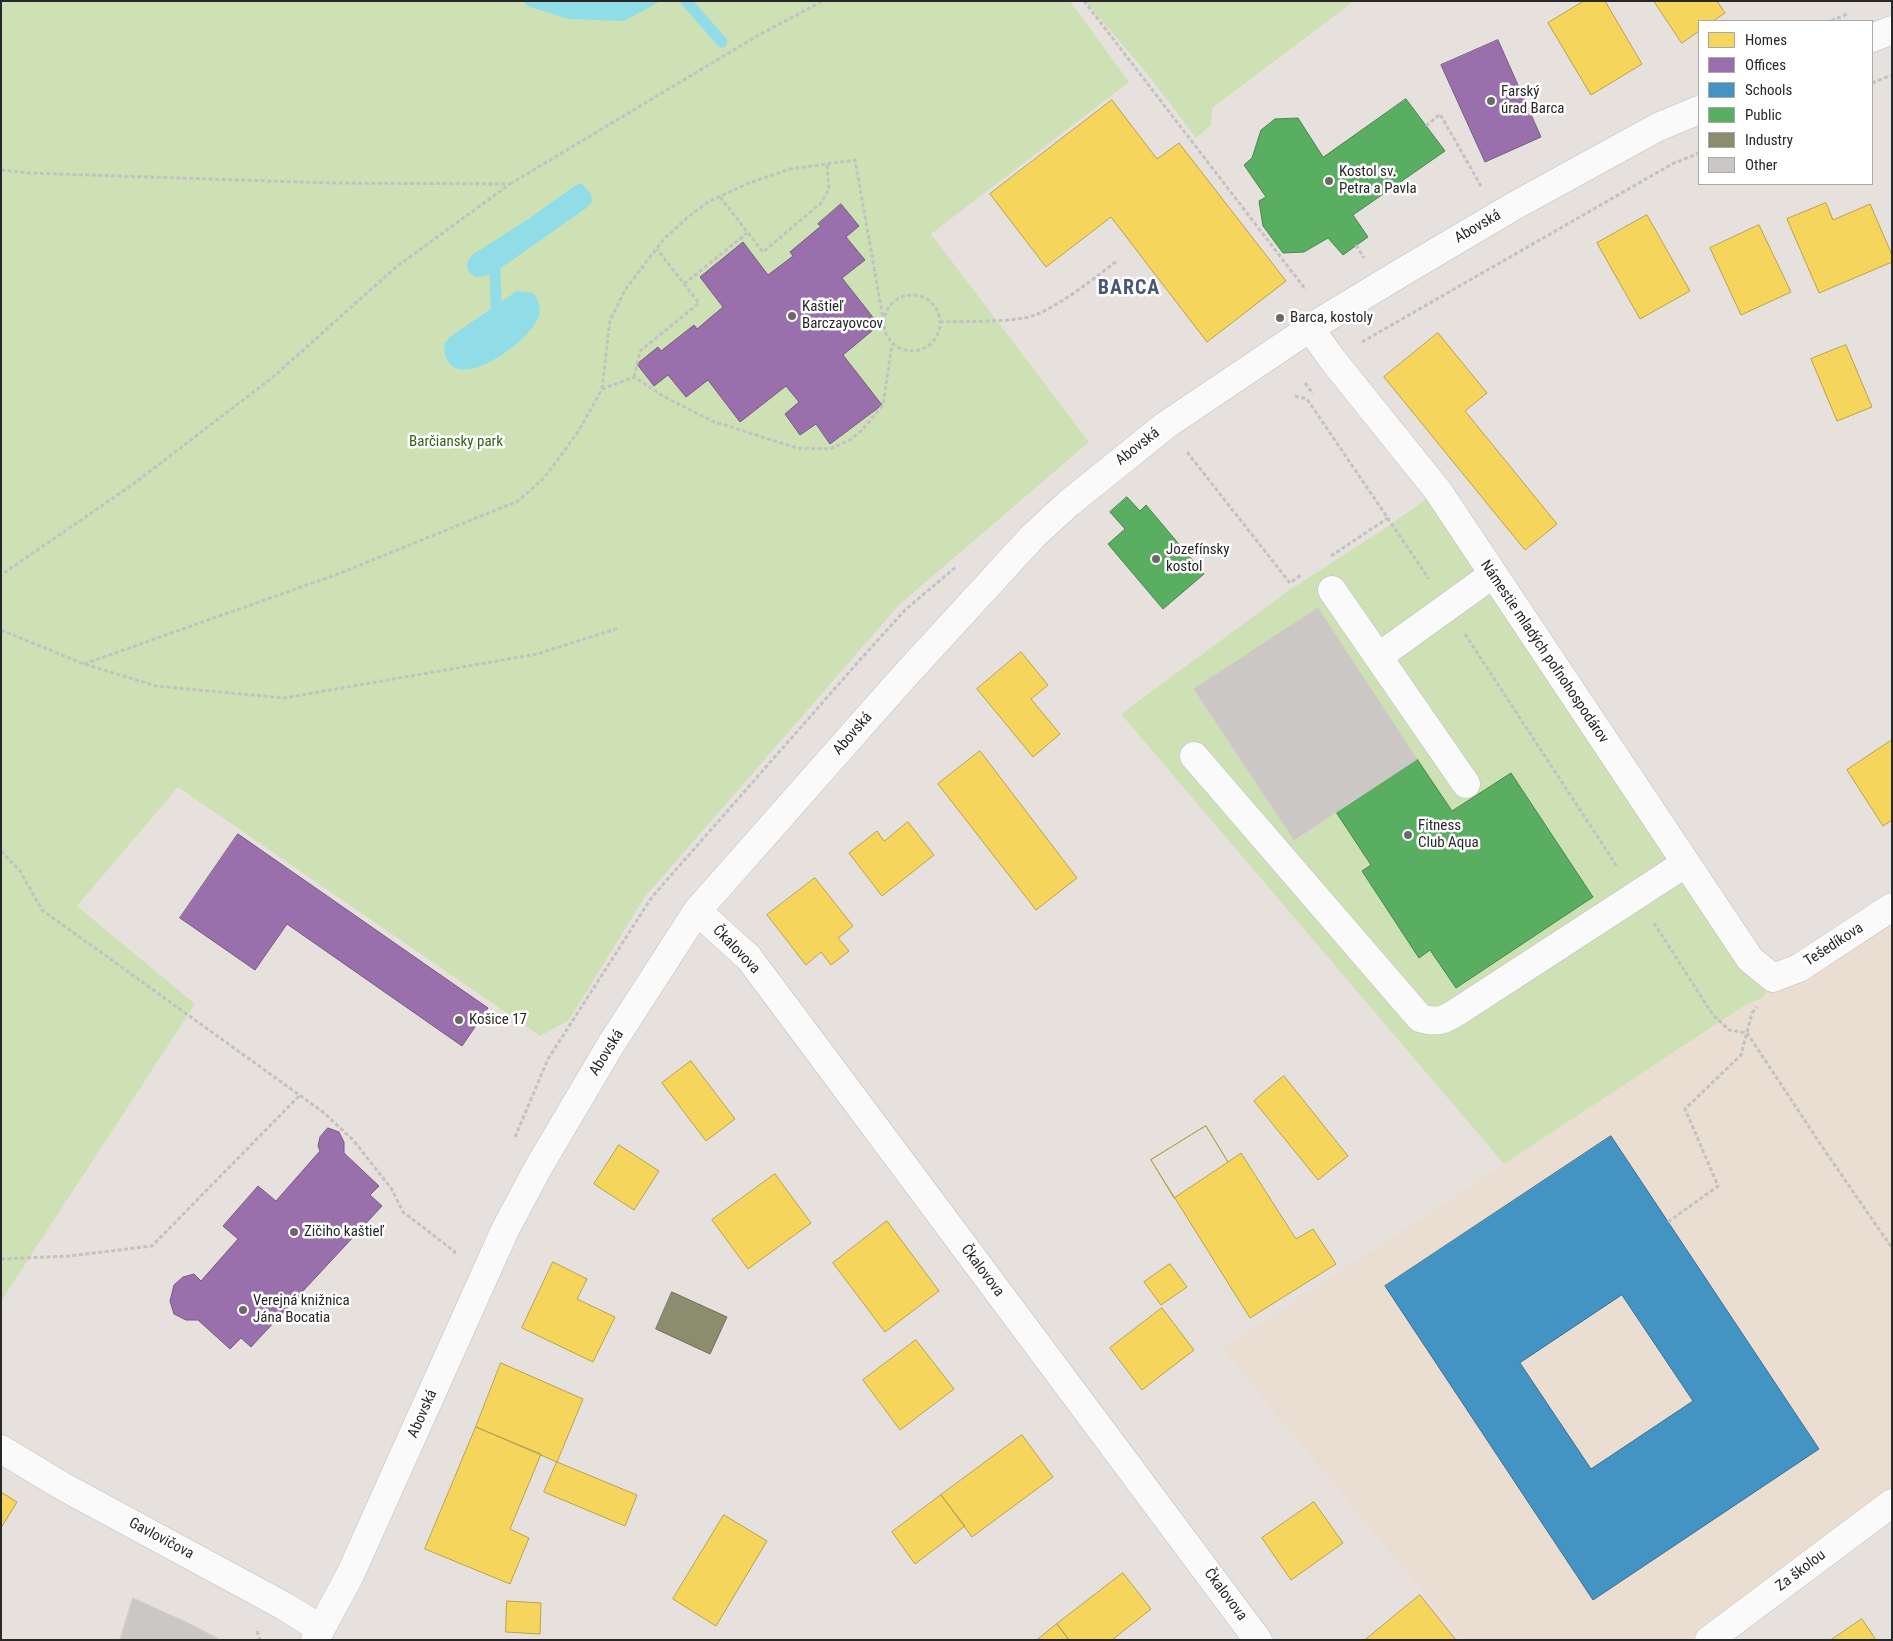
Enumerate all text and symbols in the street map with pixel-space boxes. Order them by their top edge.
legend [1698,20,1873,185]
text: Homes [1745,31,1787,49]
text: Offices [1745,56,1786,74]
text: Schools [1745,81,1792,99]
place label: Farský úrad Barca [1501,83,1565,118]
marker: Farský úrad Barca [1485,95,1497,107]
text: Public [1745,106,1782,124]
text: Industry [1745,131,1793,149]
text: Other [1745,156,1777,174]
place label: Kostol sv. Petra a Pavla [1339,163,1417,198]
marker: Kostol sv. Petra a Pavla [1323,175,1335,187]
street label: Abovská [1452,207,1504,247]
district label: BARCA [1097,277,1161,301]
place label: Kaštieľ Barczayovcov [802,298,883,333]
place label: Barca, kostoly [1290,309,1373,327]
marker: Kaštieľ Barczayovcov [786,310,798,322]
marker: Barca, kostoly [1274,312,1286,324]
street label: Abovská [1112,424,1164,470]
park label: Barčiansky park [409,433,503,451]
place label: Jozefínsky kostol [1166,541,1230,576]
marker: Jozefínsky kostol [1150,553,1162,565]
street label: Námestie mladých poľnohospodárov [1476,557,1612,747]
street label: Abovská [830,709,876,759]
place label: Fitness Club Aqua [1418,817,1479,852]
marker: Fitness Club Aqua [1402,829,1414,841]
street label: Tešedíkova [1801,919,1867,971]
street label: Čkalovova [709,922,763,978]
place label: Košice 17 [469,1011,527,1029]
marker: Košice 17 [453,1014,465,1026]
street label: Abovská [586,1027,628,1079]
place label: Zičiho kaštieľ [304,1223,384,1241]
marker: Zičiho kaštieľ [288,1226,300,1238]
street label: Čkalovova [957,1241,1007,1301]
place label: Verejná knižnica Jána Bocatia [253,1292,350,1327]
marker: Verejná knižnica Jána Bocatia [237,1304,249,1316]
street label: Abovská [404,1387,442,1441]
street label: Gavlovičova [125,1514,197,1564]
street label: Za školou [1772,1546,1830,1596]
street label: Čkalovova [1200,1565,1250,1625]

